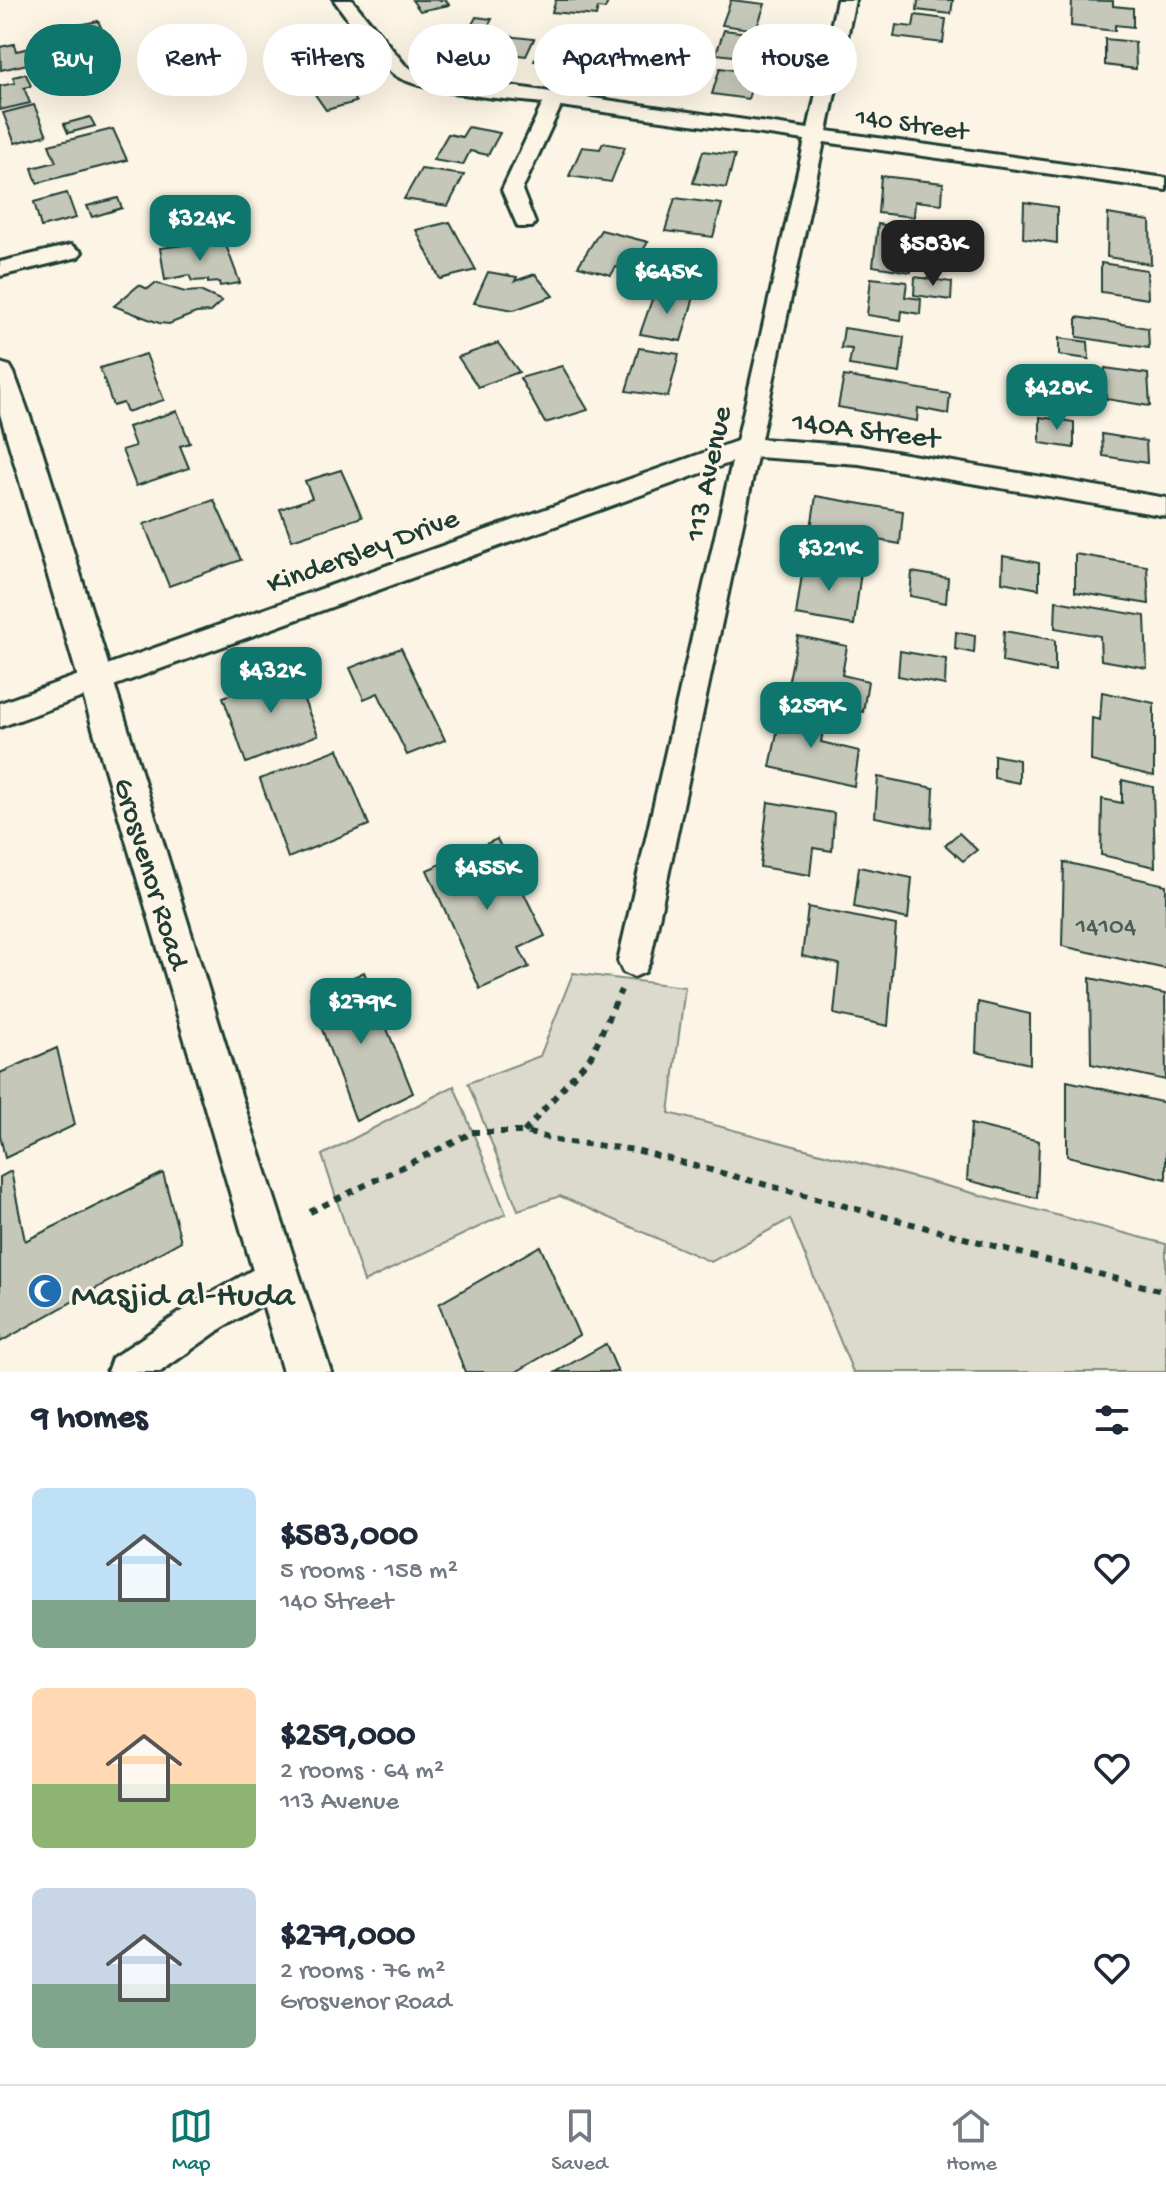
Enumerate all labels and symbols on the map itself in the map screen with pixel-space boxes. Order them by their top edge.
street label: 140 Street [852,103,972,150]
pin: $324K [144,195,256,263]
pin: $583K [877,220,989,288]
pin: $645K [611,248,723,316]
pin: $428K [1001,364,1113,432]
street label: 113 Avenue [679,403,742,546]
street label: 140A Street [789,406,944,459]
street label: Kindersley Drive [263,502,465,604]
pin: $321K [773,525,885,593]
pin: $432K [215,647,327,715]
pin: $259K [755,682,867,750]
street label: Grosvenor Road [103,775,195,976]
pin: $455K [431,844,543,912]
house number: 14104 [1075,913,1136,944]
pin: $279K [305,978,417,1046]
mosque icon: Masjid al-Huda [26,1272,64,1310]
place label: Masjid al-Huda [71,1276,296,1319]

